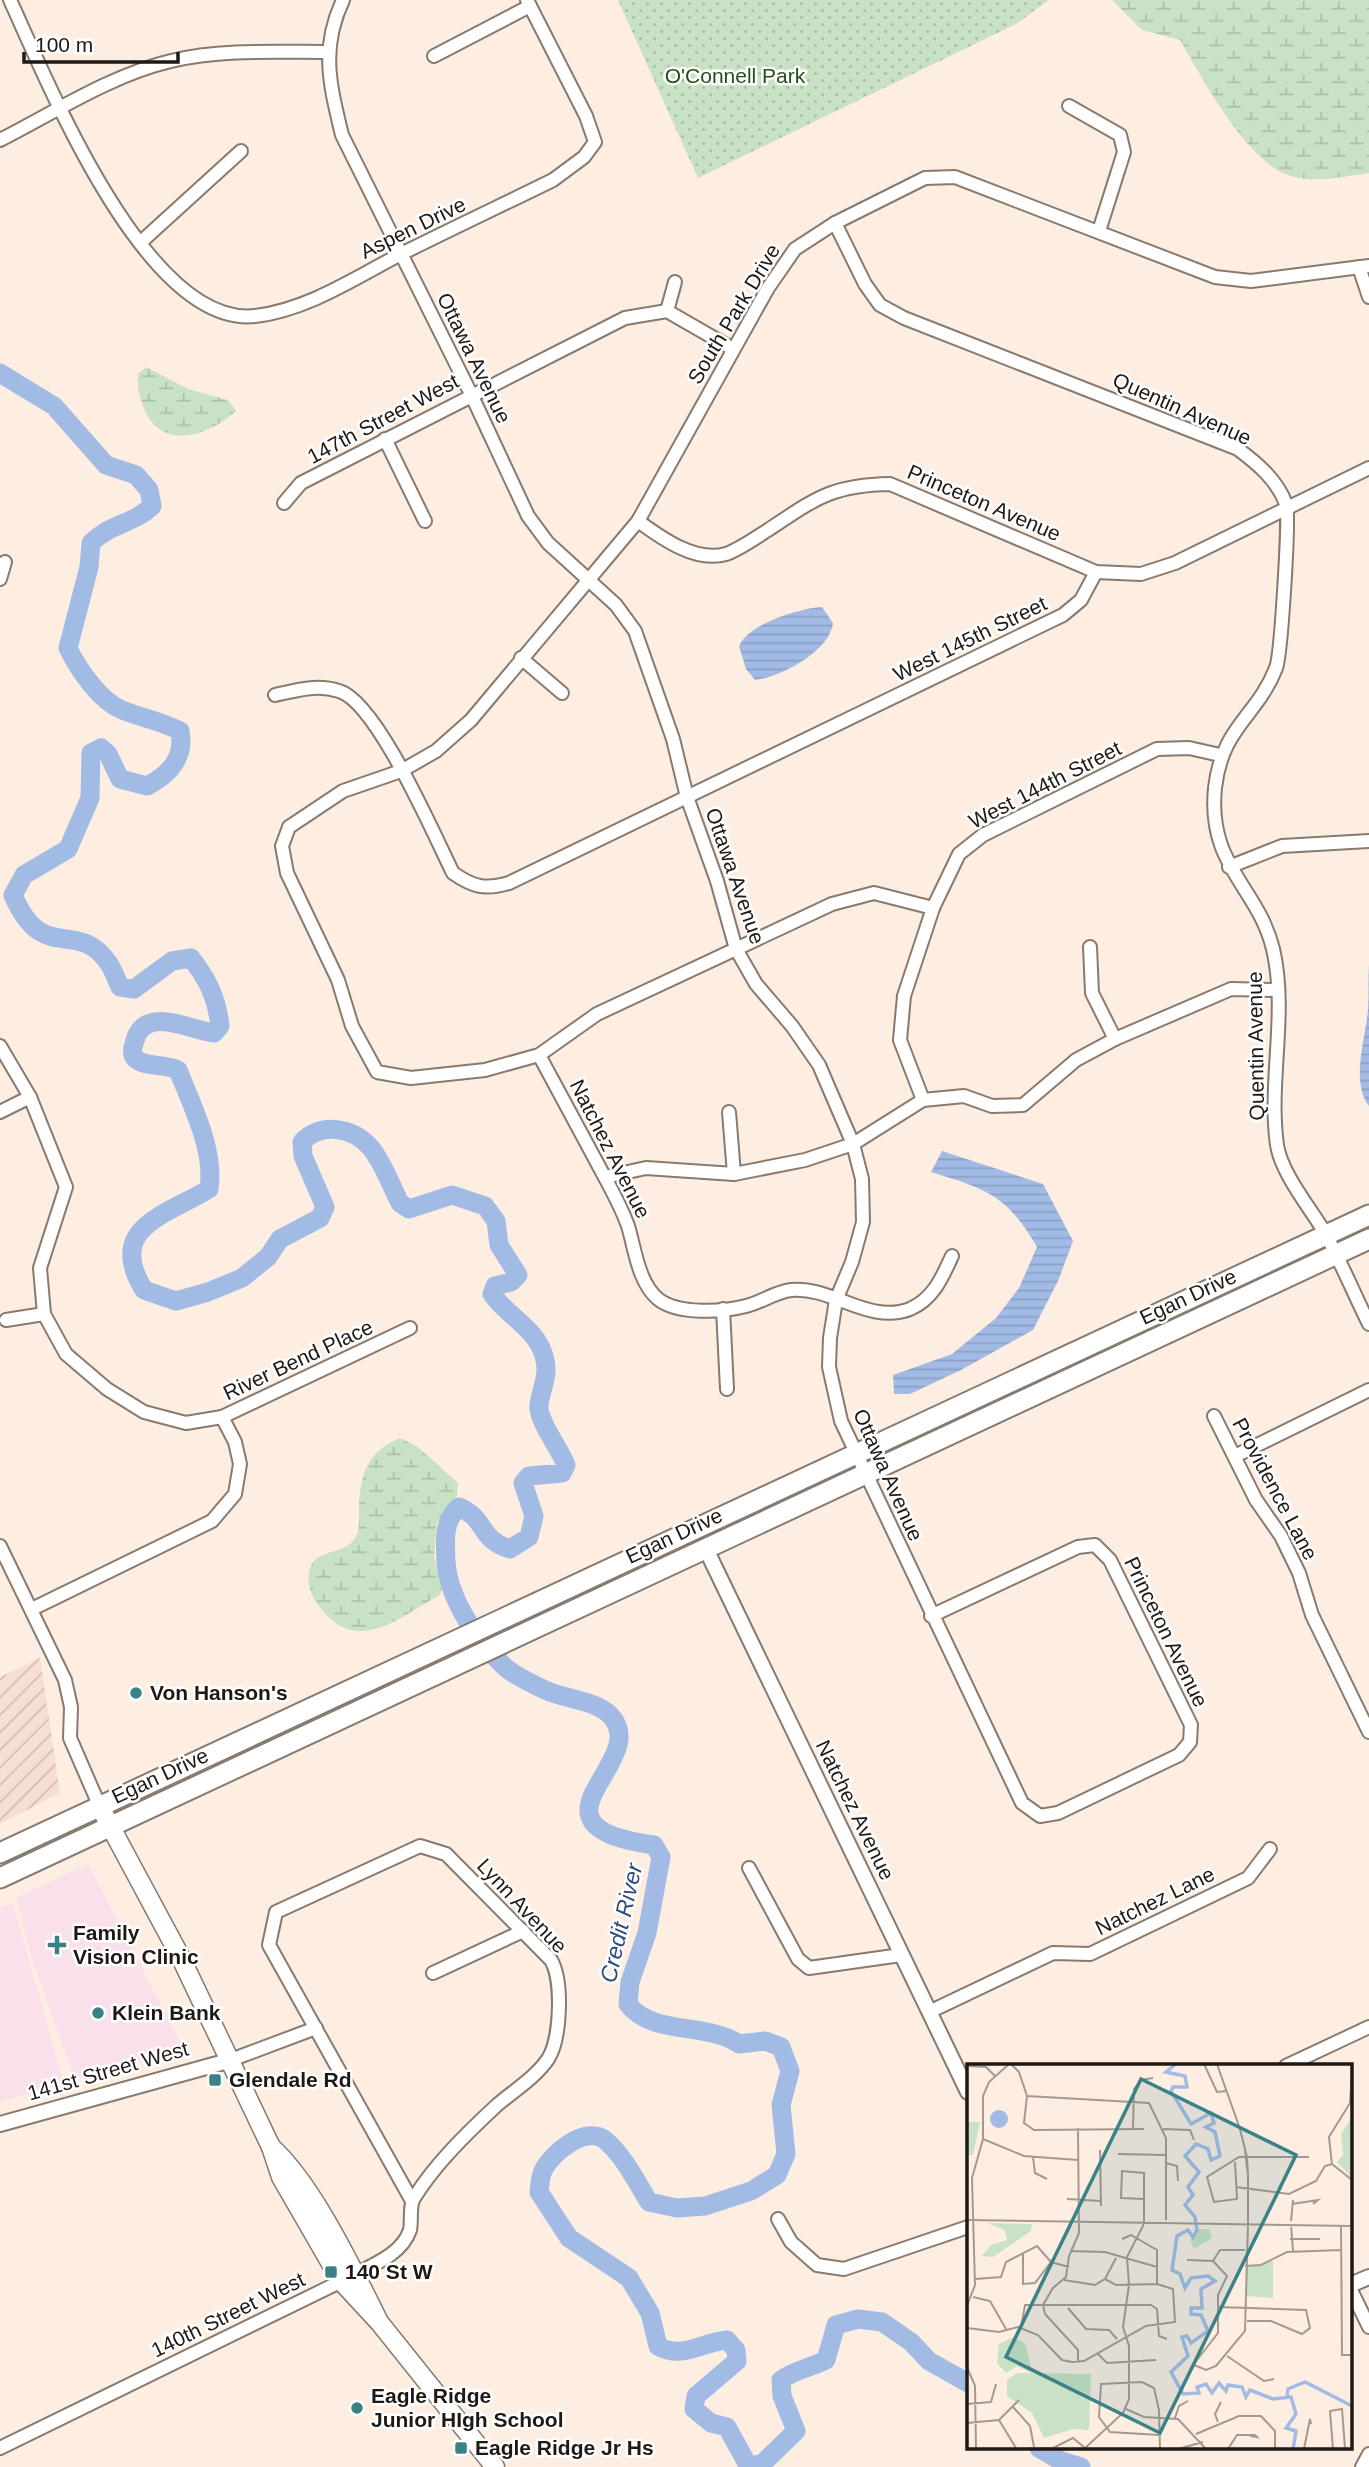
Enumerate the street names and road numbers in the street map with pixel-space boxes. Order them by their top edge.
street label: Aspen Drive [356,192,469,263]
street label: South Park Drive [683,240,784,388]
street label: Ottawa Avenue [433,289,516,427]
street label: Quentin Avenue [1109,368,1255,449]
street label: 147th Street West [303,369,462,468]
street label: Princeton Avenue [904,460,1064,545]
street label: West 145th Street [889,591,1050,686]
street label: West 144th Street [965,736,1125,833]
street label: Ottawa Avenue [701,805,769,947]
street label: Quentin Avenue [1243,971,1268,1121]
street label: Natchez Avenue [566,1076,655,1222]
street label: Egan Drive [1136,1264,1240,1329]
street label: River Bend Place [219,1315,376,1404]
street label: Ottawa Avenue [849,1405,928,1544]
street label: Providence Lane [1228,1414,1323,1564]
street label: Egan Drive [622,1503,726,1568]
street label: Princeton Avenue [1120,1553,1213,1711]
street label: Natchez Avenue [812,1736,899,1883]
street label: Egan Drive [108,1743,212,1808]
street label: Lynn Avenue [473,1854,572,1957]
street label: Natchez Lane [1092,1862,1218,1939]
street label: 141st Street West [25,2036,191,2105]
street label: 140th Street West [147,2267,308,2362]

